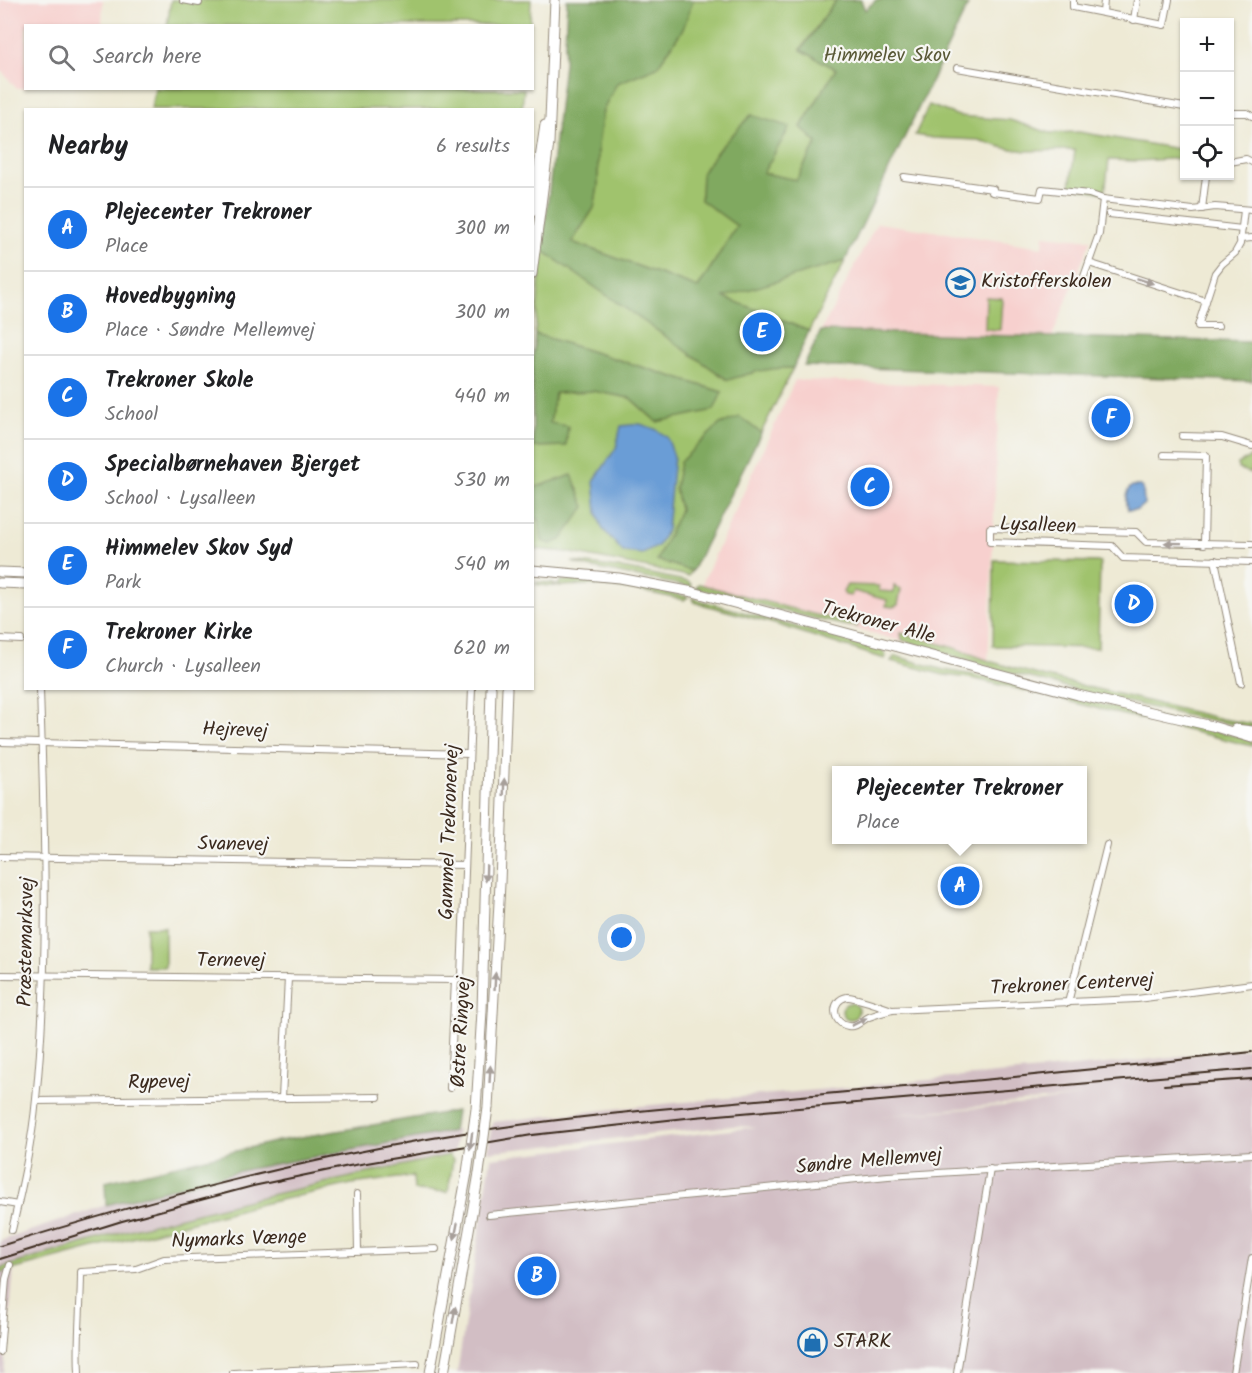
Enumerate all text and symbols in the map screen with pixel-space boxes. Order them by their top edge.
map controls [1180,18,1234,180]
button: + [1180,18,1234,72]
search box [24,24,534,90]
text: Search here [93,40,201,75]
park label: Himmelev Skov [824,40,951,72]
icon: search [45,41,78,74]
button: − [1180,72,1234,126]
text: Nearby [48,126,128,168]
button: locate [1180,126,1234,180]
text: 6 results [436,131,510,163]
text: Plejecenter Trekroner [105,196,311,231]
text: A [61,213,74,245]
text: 300 m [455,213,510,245]
text: Place [105,231,148,263]
school or university icon: Kristofferskolen [944,266,976,298]
place label: Kristofferskolen [981,266,1112,298]
one-way arrow [1136,277,1154,286]
text: Hovedbygning [105,280,236,315]
text: B [61,297,74,329]
text: 300 m [455,297,510,329]
pin: E [742,310,782,354]
text: Place · Søndre Mellemvej [105,315,315,347]
text: Trekroner Skole [105,364,253,399]
text: C [61,381,74,413]
text: 440 m [454,381,510,413]
pin: F [1092,396,1130,440]
text: School [105,399,158,431]
text: Specialbørnehaven Bjerget [105,448,360,483]
pin: C [850,464,890,510]
text: D [61,465,74,497]
text: 530 m [454,465,510,497]
text: School · Lysalleen [105,483,256,515]
street label: Lysalleen [999,509,1077,543]
text: Himmelev Skov Syd [105,532,292,567]
one-way arrow [1163,538,1182,548]
text: E [62,549,73,581]
text: 540 m [454,549,510,581]
text: Park [105,567,141,599]
pin: D [1114,582,1154,626]
street label: Trekroner Alle [818,592,938,654]
text: Trekroner Kirke [105,616,252,651]
text: F [62,633,73,665]
text: 620 m [453,633,510,665]
text: Church · Lysalleen [105,651,261,683]
street label: Hejrevej [202,714,269,748]
street label: Gammel Trekronervej [431,743,469,920]
popup [832,766,1087,844]
text: Plejecenter Trekroner [856,772,1063,807]
one-way arrow [499,777,508,796]
text: Place [856,807,899,839]
street label: Svanevej [197,828,270,862]
one-way arrow [481,863,491,882]
pin: A [940,864,980,908]
street label: Præstemarksvej [10,876,44,1007]
your location [607,923,636,952]
street label: Ternevej [197,945,266,977]
street label: Trekroner Centervej [990,965,1155,1005]
one-way arrow [490,972,499,991]
street label: Østre Ringvej [443,975,481,1088]
one-way arrow [850,1017,868,1027]
one-way arrow [485,1064,494,1083]
street label: Rypevej [128,1066,191,1100]
one-way arrow [467,1132,476,1151]
street label: Søndre Mellemvej [795,1140,944,1184]
street label: Nymarks Vænge [171,1222,307,1258]
one-way arrow [451,1222,460,1241]
pin: B [518,1254,556,1298]
one-way arrow [450,1306,459,1325]
shop icon: STARK [797,1326,829,1358]
place label: STARK [834,1326,891,1358]

